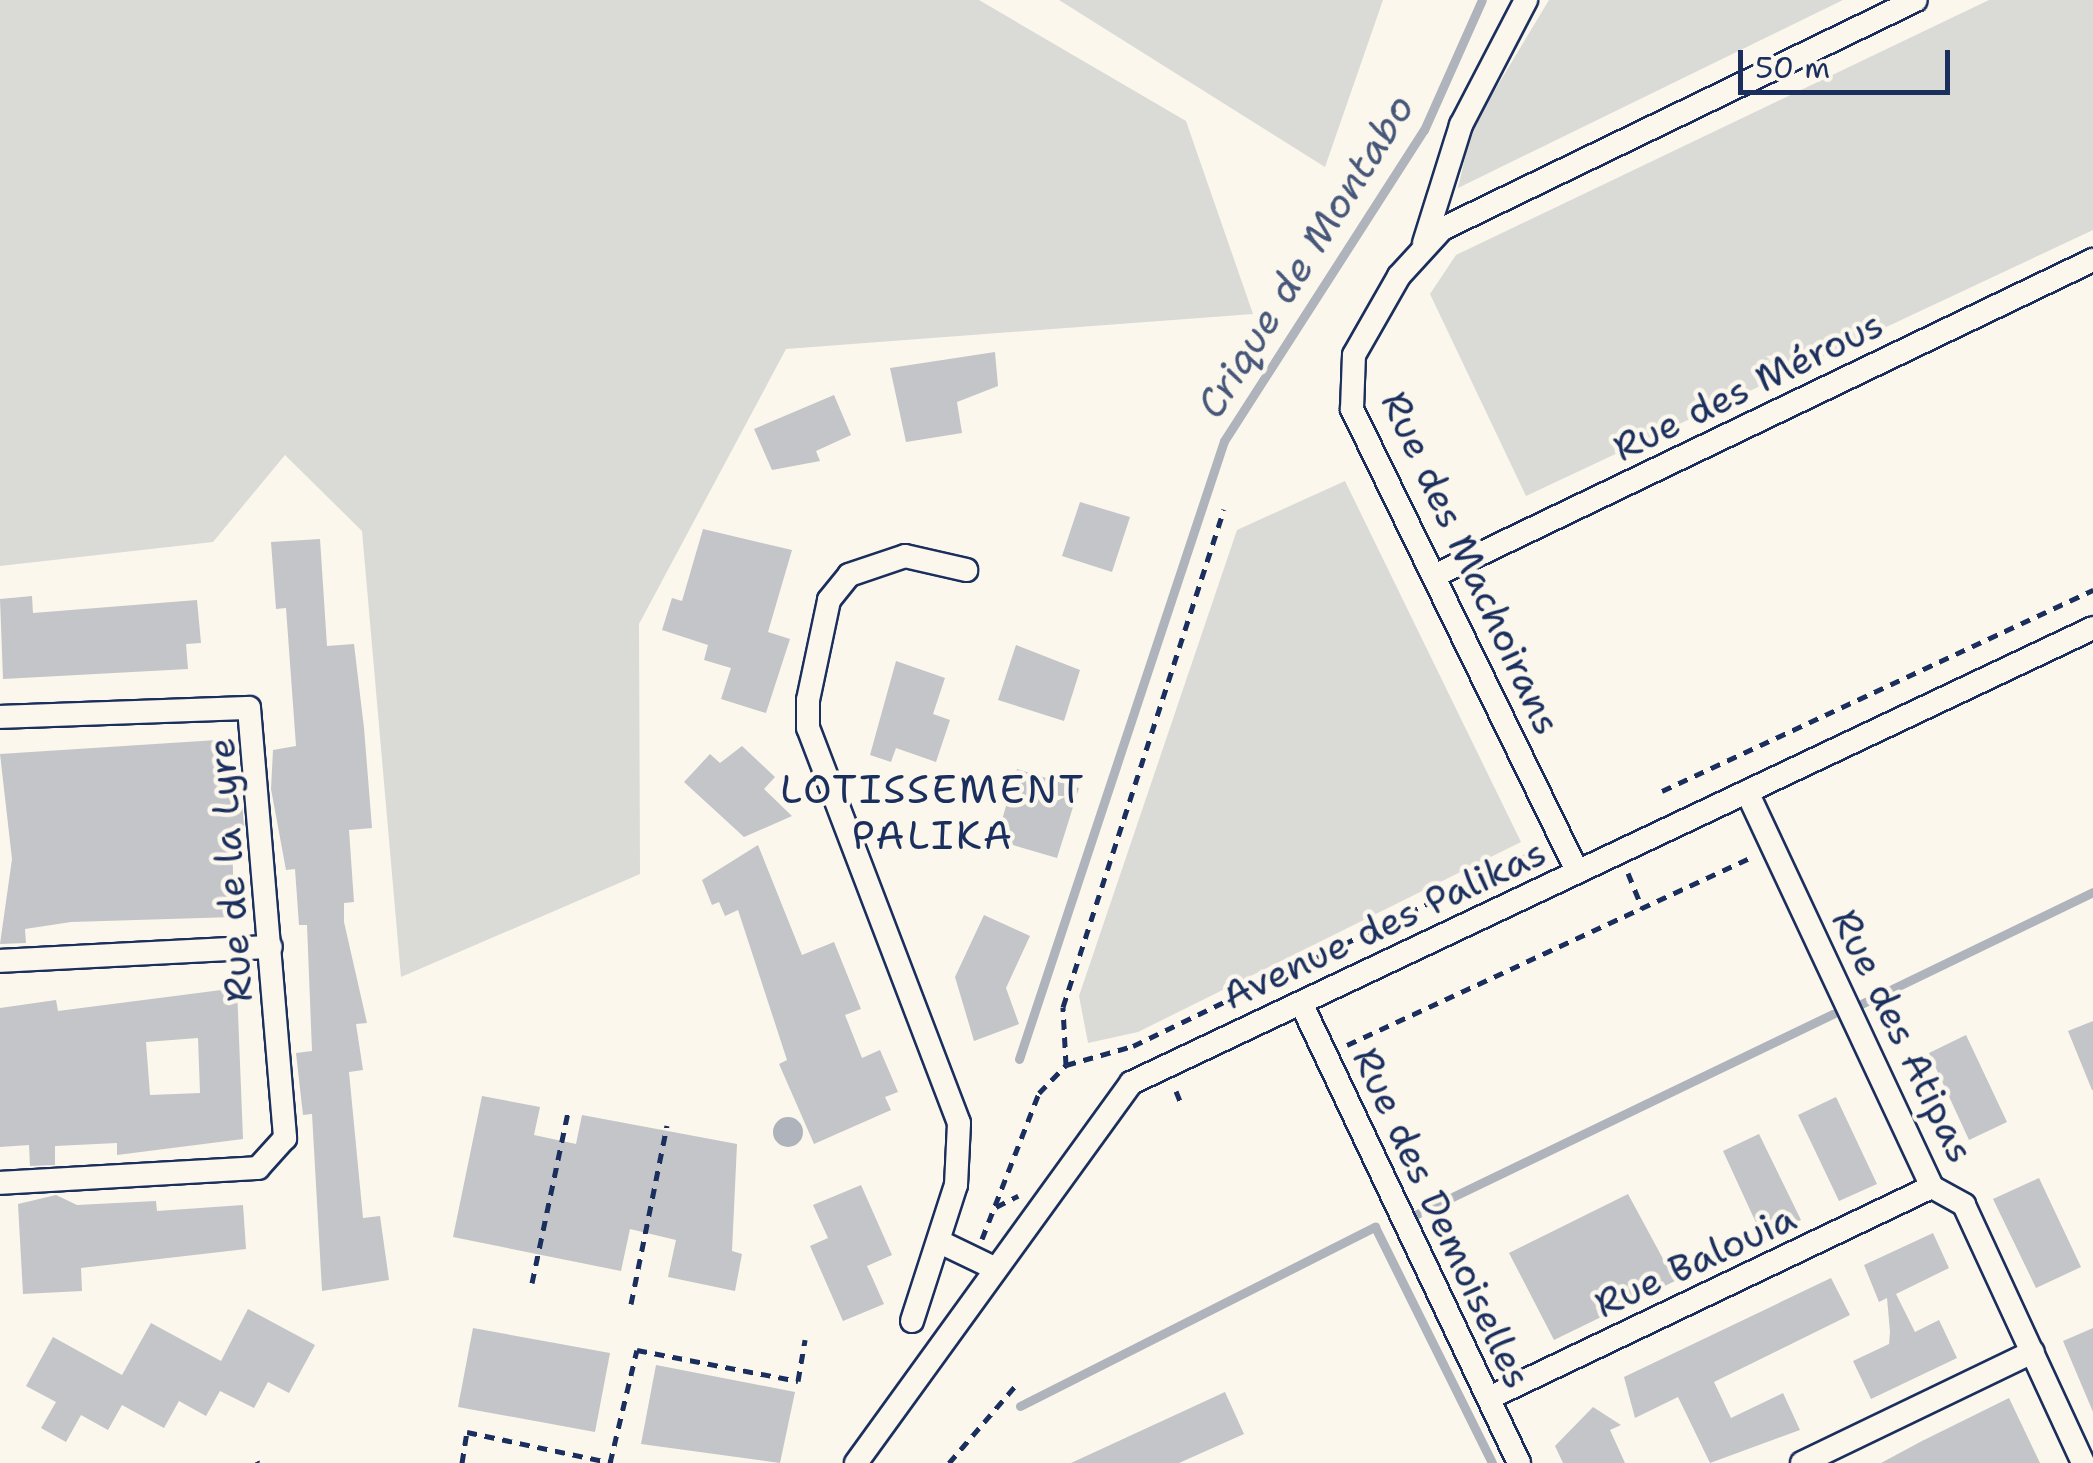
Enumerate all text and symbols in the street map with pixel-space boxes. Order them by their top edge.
scale bar [1743,30,1956,92]
text: 50 m [1755,47,1830,88]
water label: Crique de Montabo [1186,85,1424,427]
street label: Rue des Mérous [1606,301,1890,471]
street label: Rue des Machoirans [1372,384,1570,742]
street label: Rue de la Lyre [198,736,262,1004]
district label: LOTISSEMENT PALIKA [780,765,1086,859]
street label: Avenue des Palikas [1215,829,1553,1019]
street label: Rue des Atipas [1822,902,1984,1170]
street label: Rue des Demoiselles [1343,1041,1541,1395]
street label: Rue Balouia [1587,1195,1803,1327]

